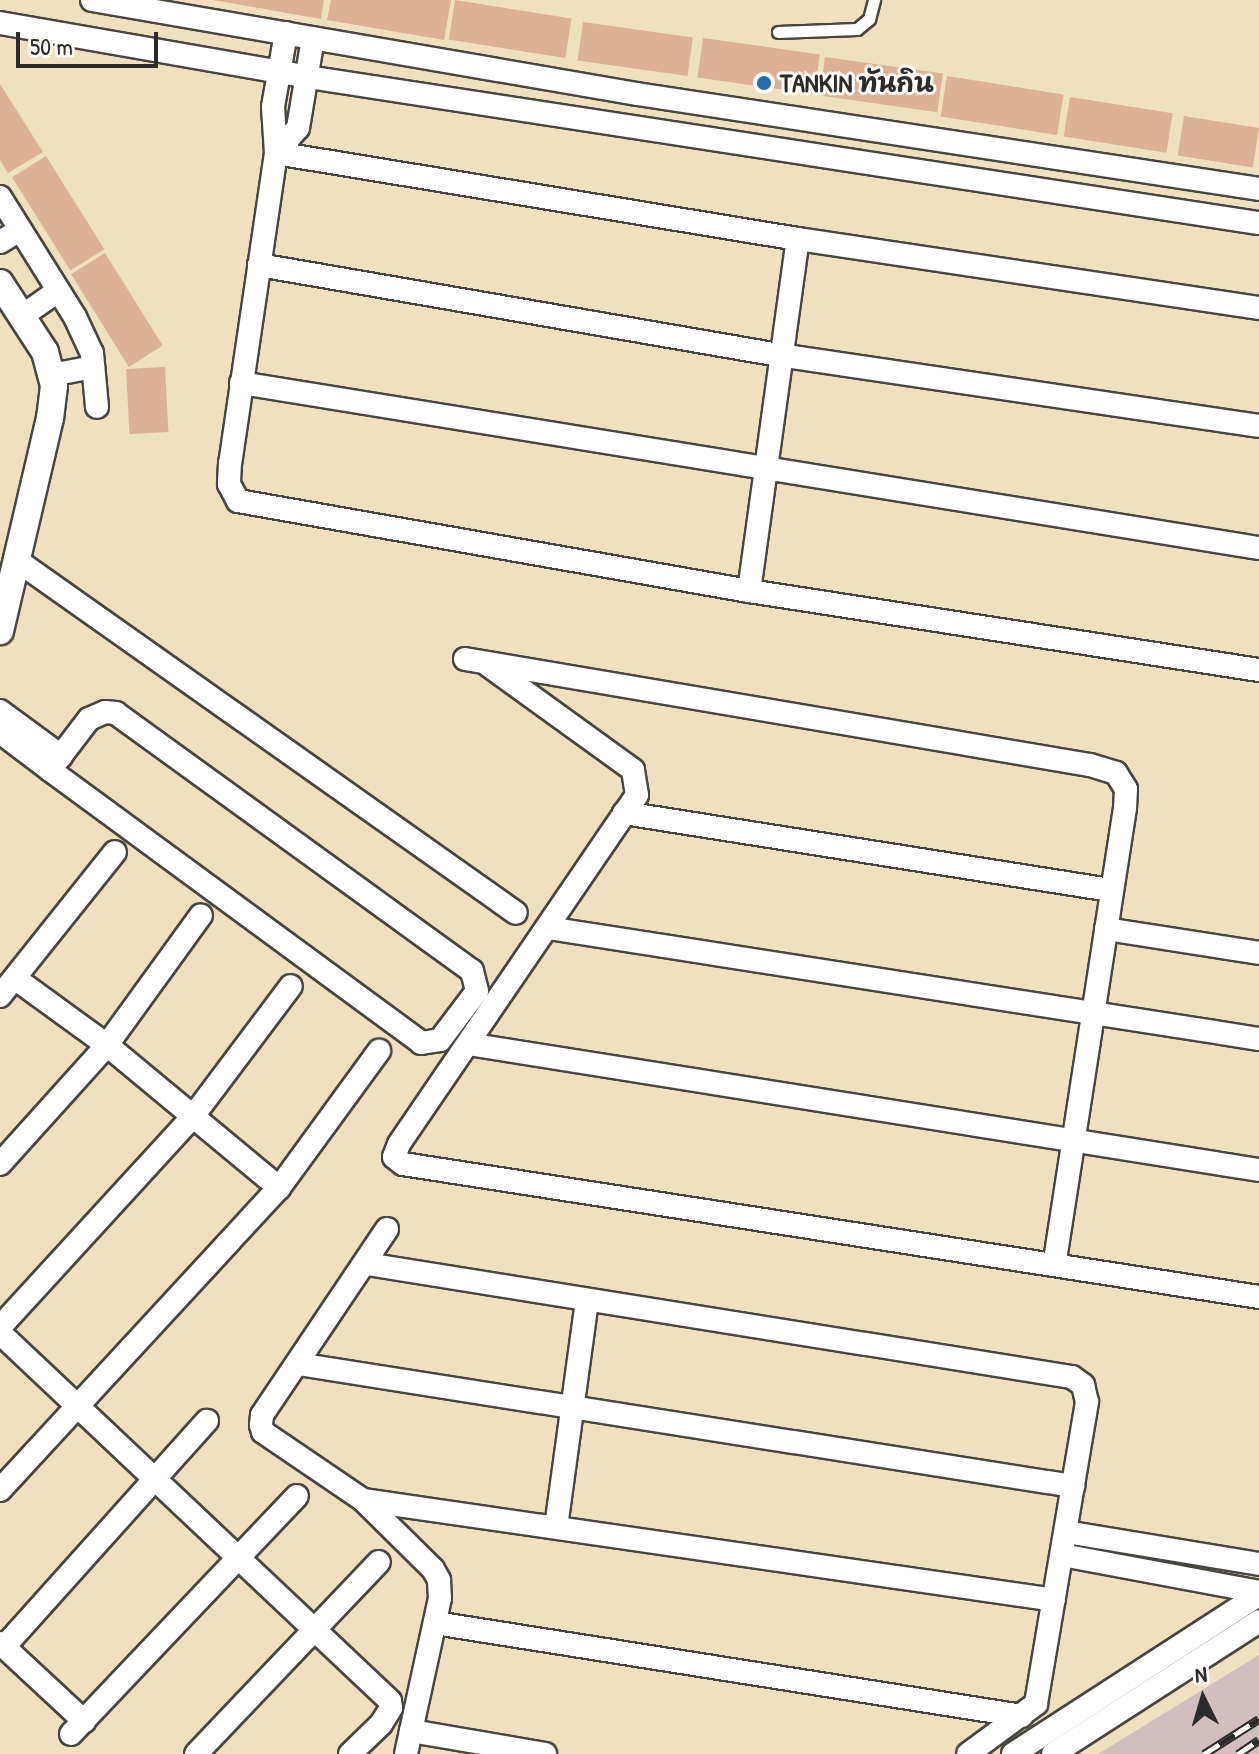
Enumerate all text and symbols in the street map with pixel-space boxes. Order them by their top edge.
scale bar [20,16,162,66]
text: 50 m [30,30,73,62]
place label: TANKIN ทันกิน [780,67,934,99]
marker: TANKIN ทันกิน [755,74,773,92]
north arrow [1163,1658,1243,1738]
text: N [1194,1659,1208,1690]

